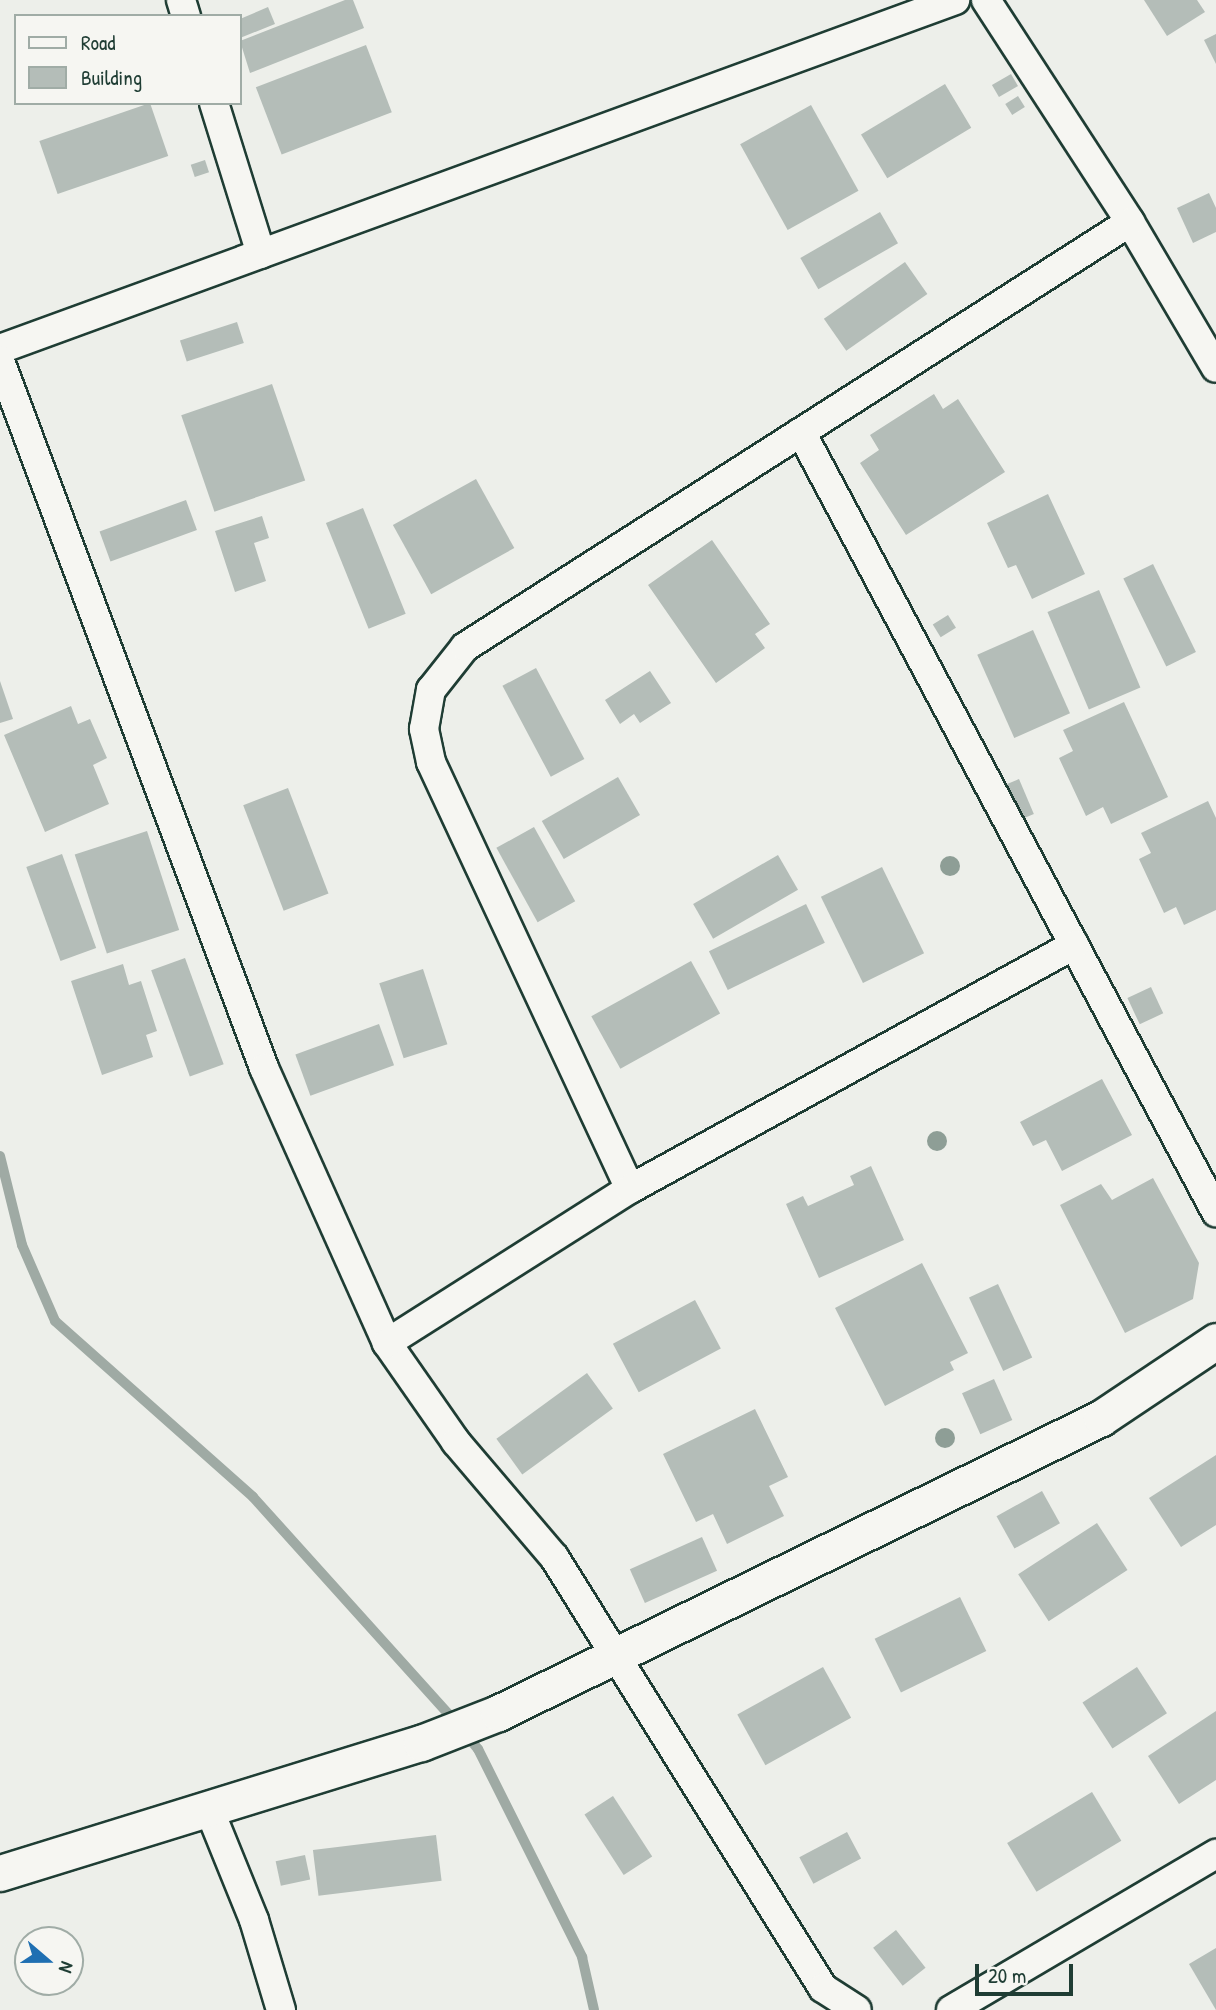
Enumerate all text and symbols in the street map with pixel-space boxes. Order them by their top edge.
legend [14,14,242,105]
text: Road [81,28,115,57]
text: Building [81,63,142,92]
north arrow [14,1926,84,1996]
scale bar [978,1951,1076,1995]
text: N [53,1958,81,1977]
text: 20 m [988,1961,1026,1990]

